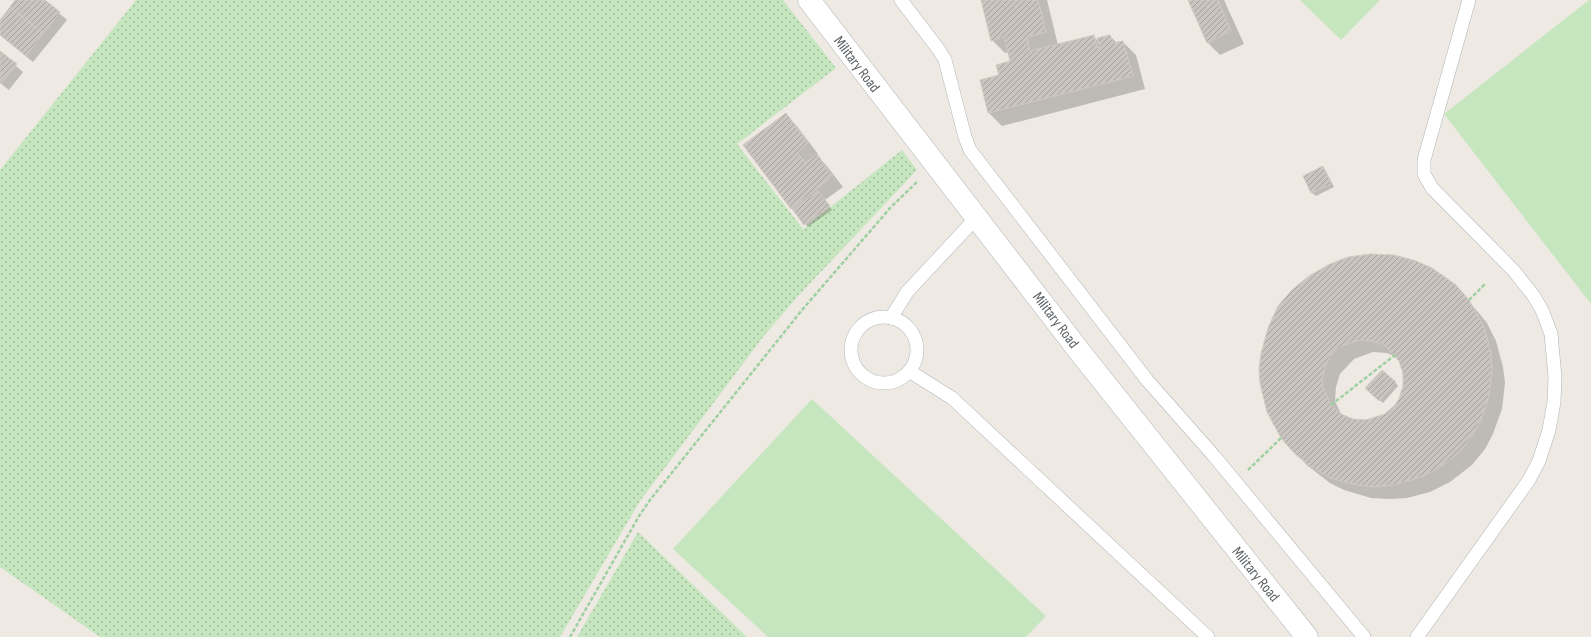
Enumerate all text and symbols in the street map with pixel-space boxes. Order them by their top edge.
street label: Military Road [829,32,884,96]
street label: Military Road [1028,288,1083,352]
street label: Military Road [1228,543,1284,606]

